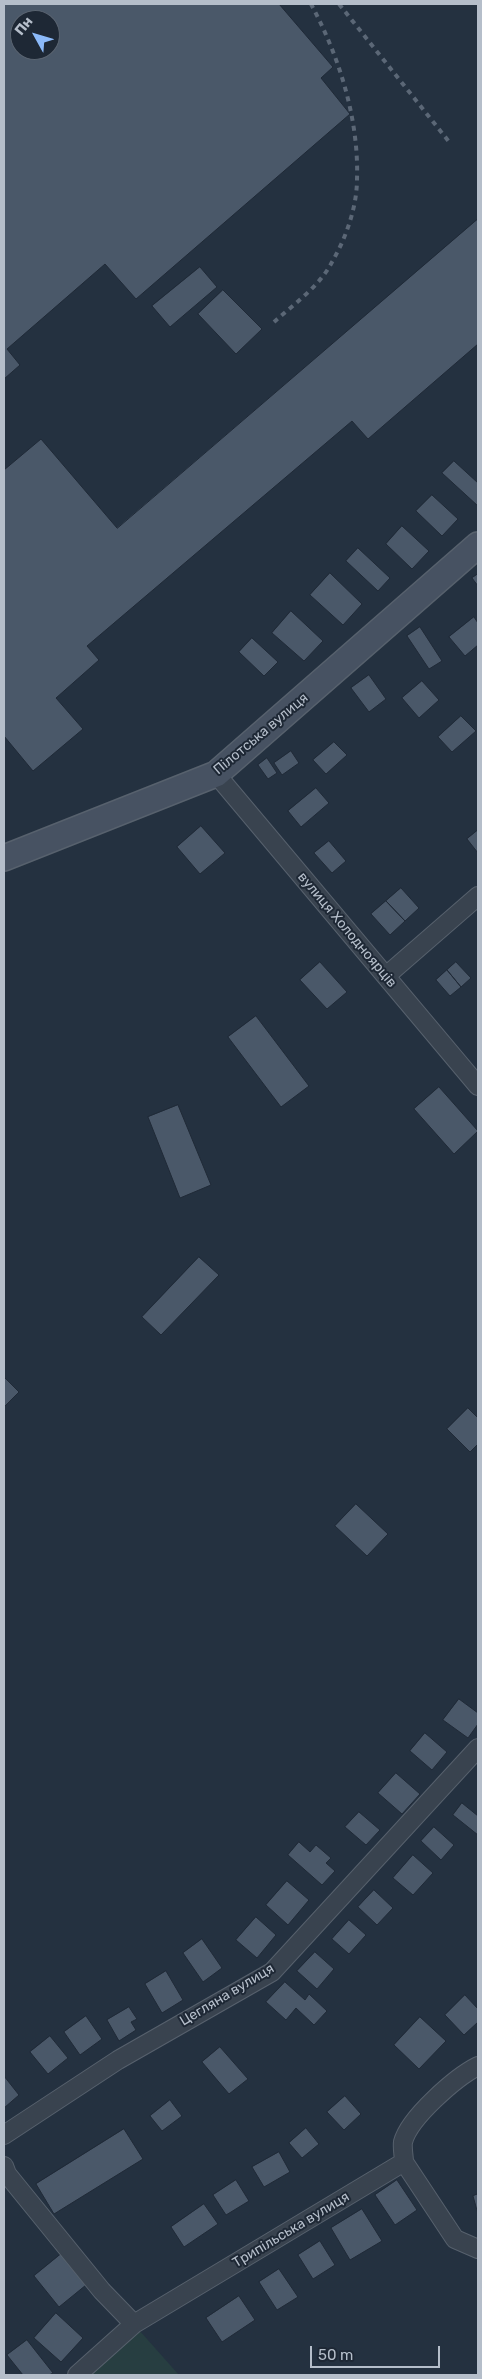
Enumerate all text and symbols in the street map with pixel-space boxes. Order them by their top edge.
north arrow [10,10,60,60]
text: Пн [11,13,36,39]
street label: Пілотська вулиця [210,690,312,778]
street label: вулиця Холодноярців [294,869,400,991]
street label: Цегляна вулиця [177,1960,277,2030]
street label: Трипільська вулиця [230,2188,352,2272]
scale bar [312,2336,442,2368]
text: 50 m [318,2346,353,2364]

